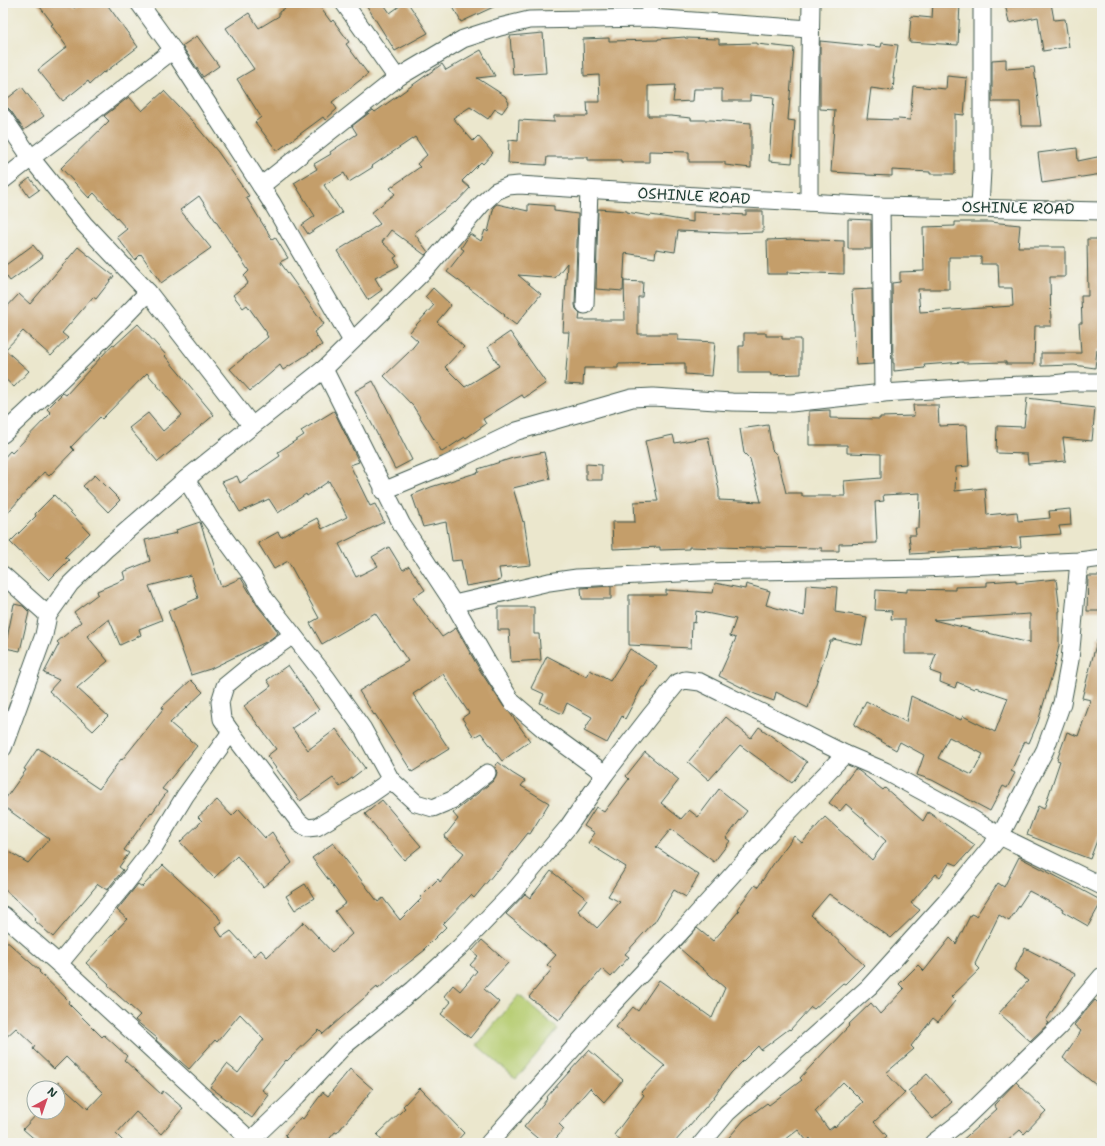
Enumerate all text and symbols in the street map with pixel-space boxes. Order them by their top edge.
street label: OSHINLE ROAD [637,183,751,209]
street label: OSHINLE ROAD [961,197,1075,219]
north arrow [26,1080,66,1120]
text: N [44,1084,60,1101]

